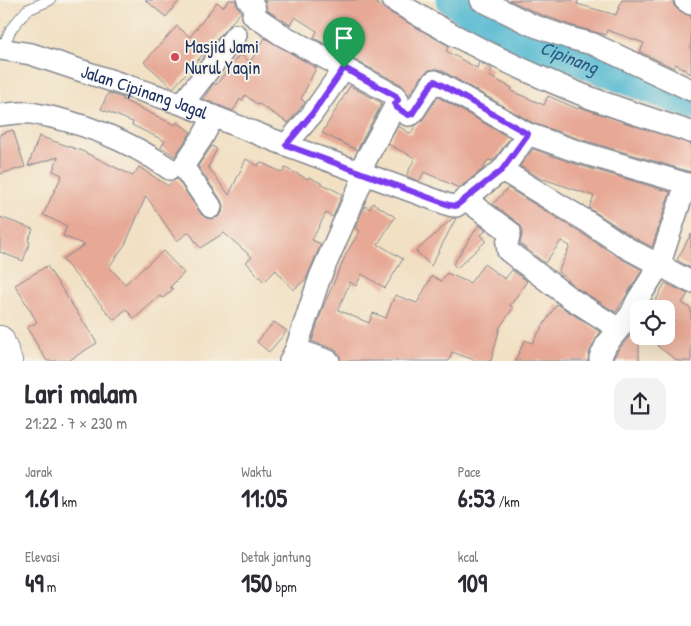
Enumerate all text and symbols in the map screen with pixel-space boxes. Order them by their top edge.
pin [323,17,365,68]
icon: arrive [330,24,358,52]
place label: Masjid Jami Nurul Yaqin [185,34,260,80]
water label: Cipinang [537,34,604,81]
marker: Masjid Jami Nurul Yaqin [169,51,181,63]
street label: Jalan Cipinang Jagal [78,58,212,125]
map controls [630,300,675,345]
button: locate [630,300,675,345]
text: Lari malam [25,374,137,412]
button: share [614,378,666,430]
text: 21:22 · 7 × 230 m [25,412,127,434]
text: Jarak [25,462,52,481]
text: Waktu [241,462,272,481]
text: Pace [458,462,481,481]
text: 1.61 [25,481,58,515]
text: 11:05 [241,481,287,515]
text: 6:53 [458,481,495,515]
text: km [58,492,77,511]
text: /km [495,492,520,511]
text: Elevasi [25,547,60,566]
text: Detak jantung [241,547,311,566]
text: kcal [458,547,478,566]
text: 49 [25,566,44,600]
text: 150 [241,566,272,600]
text: 109 [458,566,487,600]
text: m [44,577,56,596]
text: bpm [272,577,297,596]

